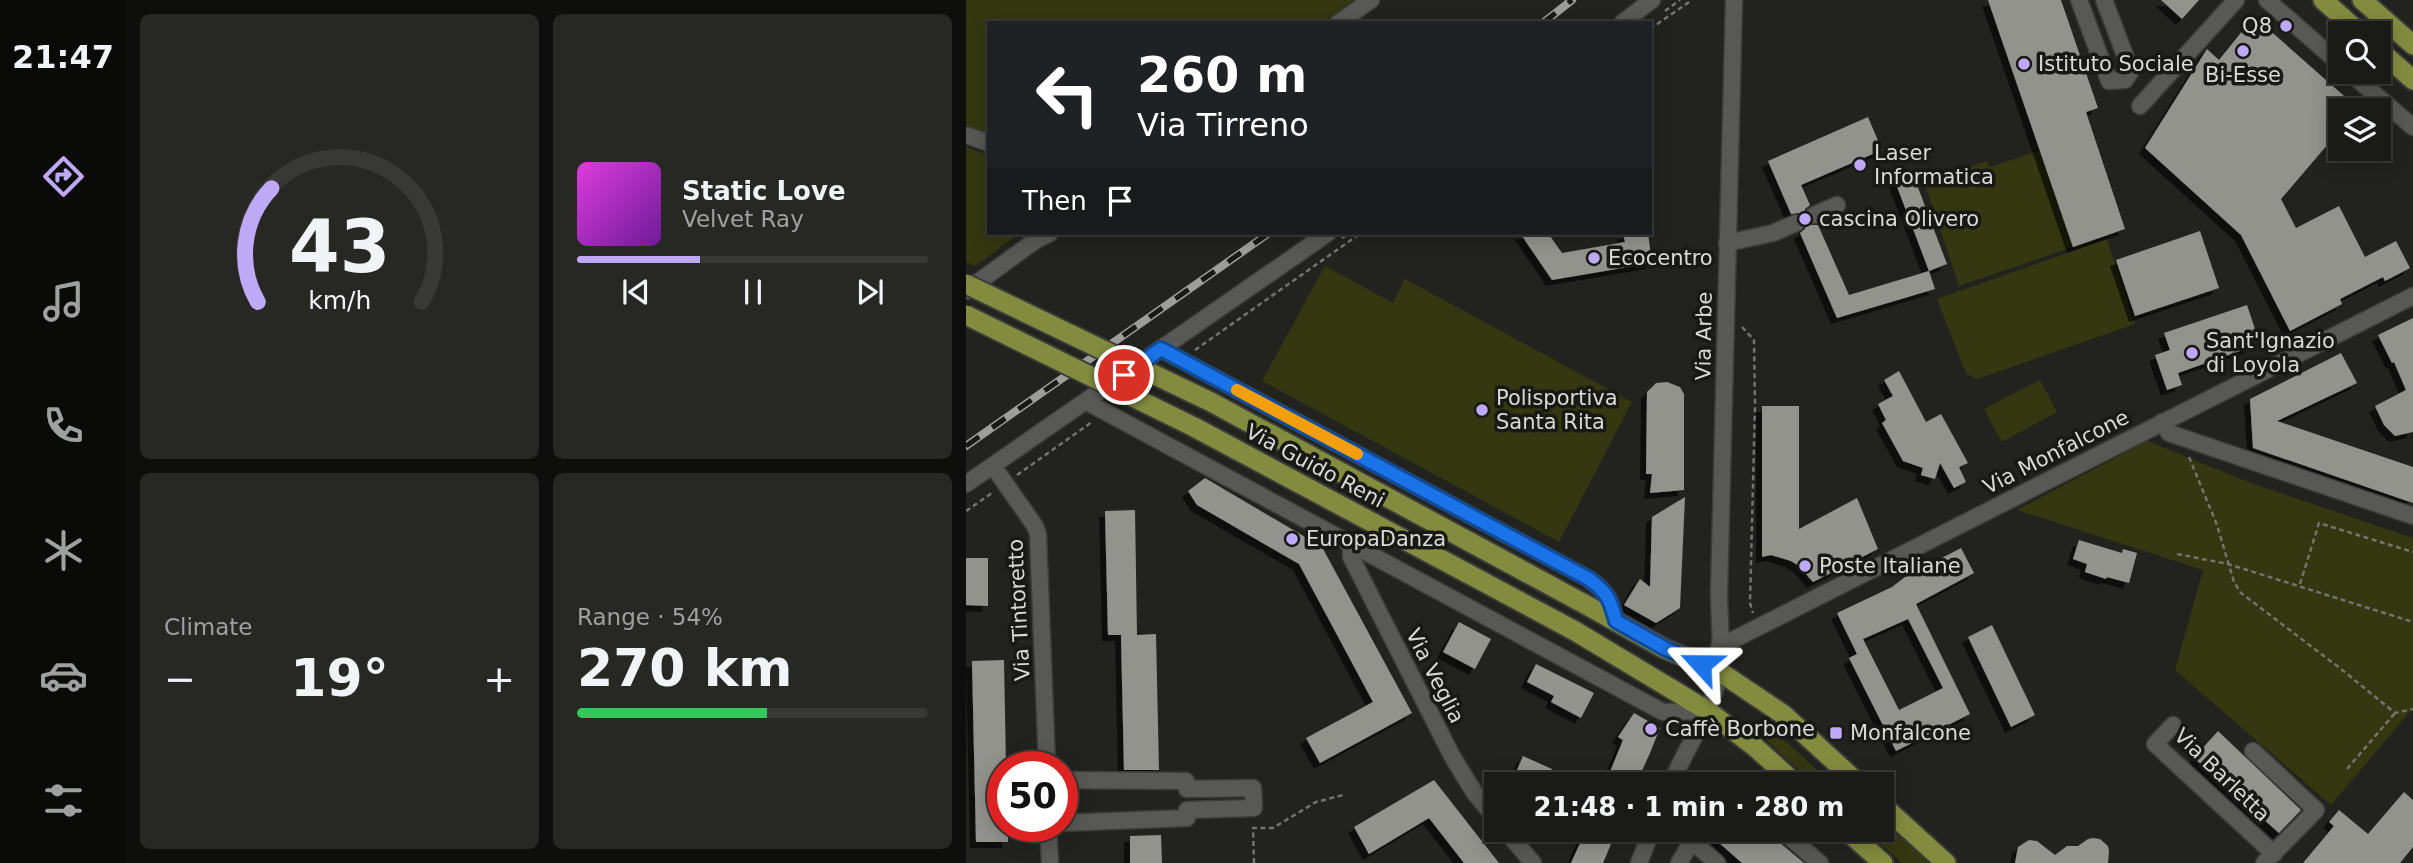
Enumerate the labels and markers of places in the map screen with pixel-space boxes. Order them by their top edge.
place label: Q8 [2242,14,2272,38]
marker: Q8 [2278,18,2294,34]
marker: Bi-Esse [2235,43,2251,59]
place label: Istituto Sociale [2038,52,2194,76]
marker: Istituto Sociale [2016,56,2032,72]
place label: Bi-Esse [2205,63,2281,87]
place label: Laser Informatica [1874,141,1994,189]
marker: Laser Informatica [1852,157,1868,173]
place label: cascina Olivero [1819,207,1979,231]
marker: cascina Olivero [1797,211,1813,227]
place label: Ecocentro [1608,246,1713,270]
marker: Ecocentro [1586,250,1602,266]
place label: Sant'Ignazio di Loyola [2206,329,2335,377]
pin [1094,345,1154,405]
marker: Sant'Ignazio di Loyola [2184,345,2200,361]
place label: Polisportiva Santa Rita [1496,386,1618,434]
marker: Polisportiva Santa Rita [1474,402,1490,418]
place label: EuropaDanza [1306,527,1446,551]
marker: EuropaDanza [1284,531,1300,547]
place label: Poste Italiane [1819,554,1961,578]
marker: Poste Italiane [1797,558,1813,574]
place label: Caffè Borbone [1665,717,1815,741]
marker: Caffè Borbone [1643,721,1659,737]
place label: Monfalcone [1850,721,1971,745]
marker: Monfalcone [1828,725,1844,741]

